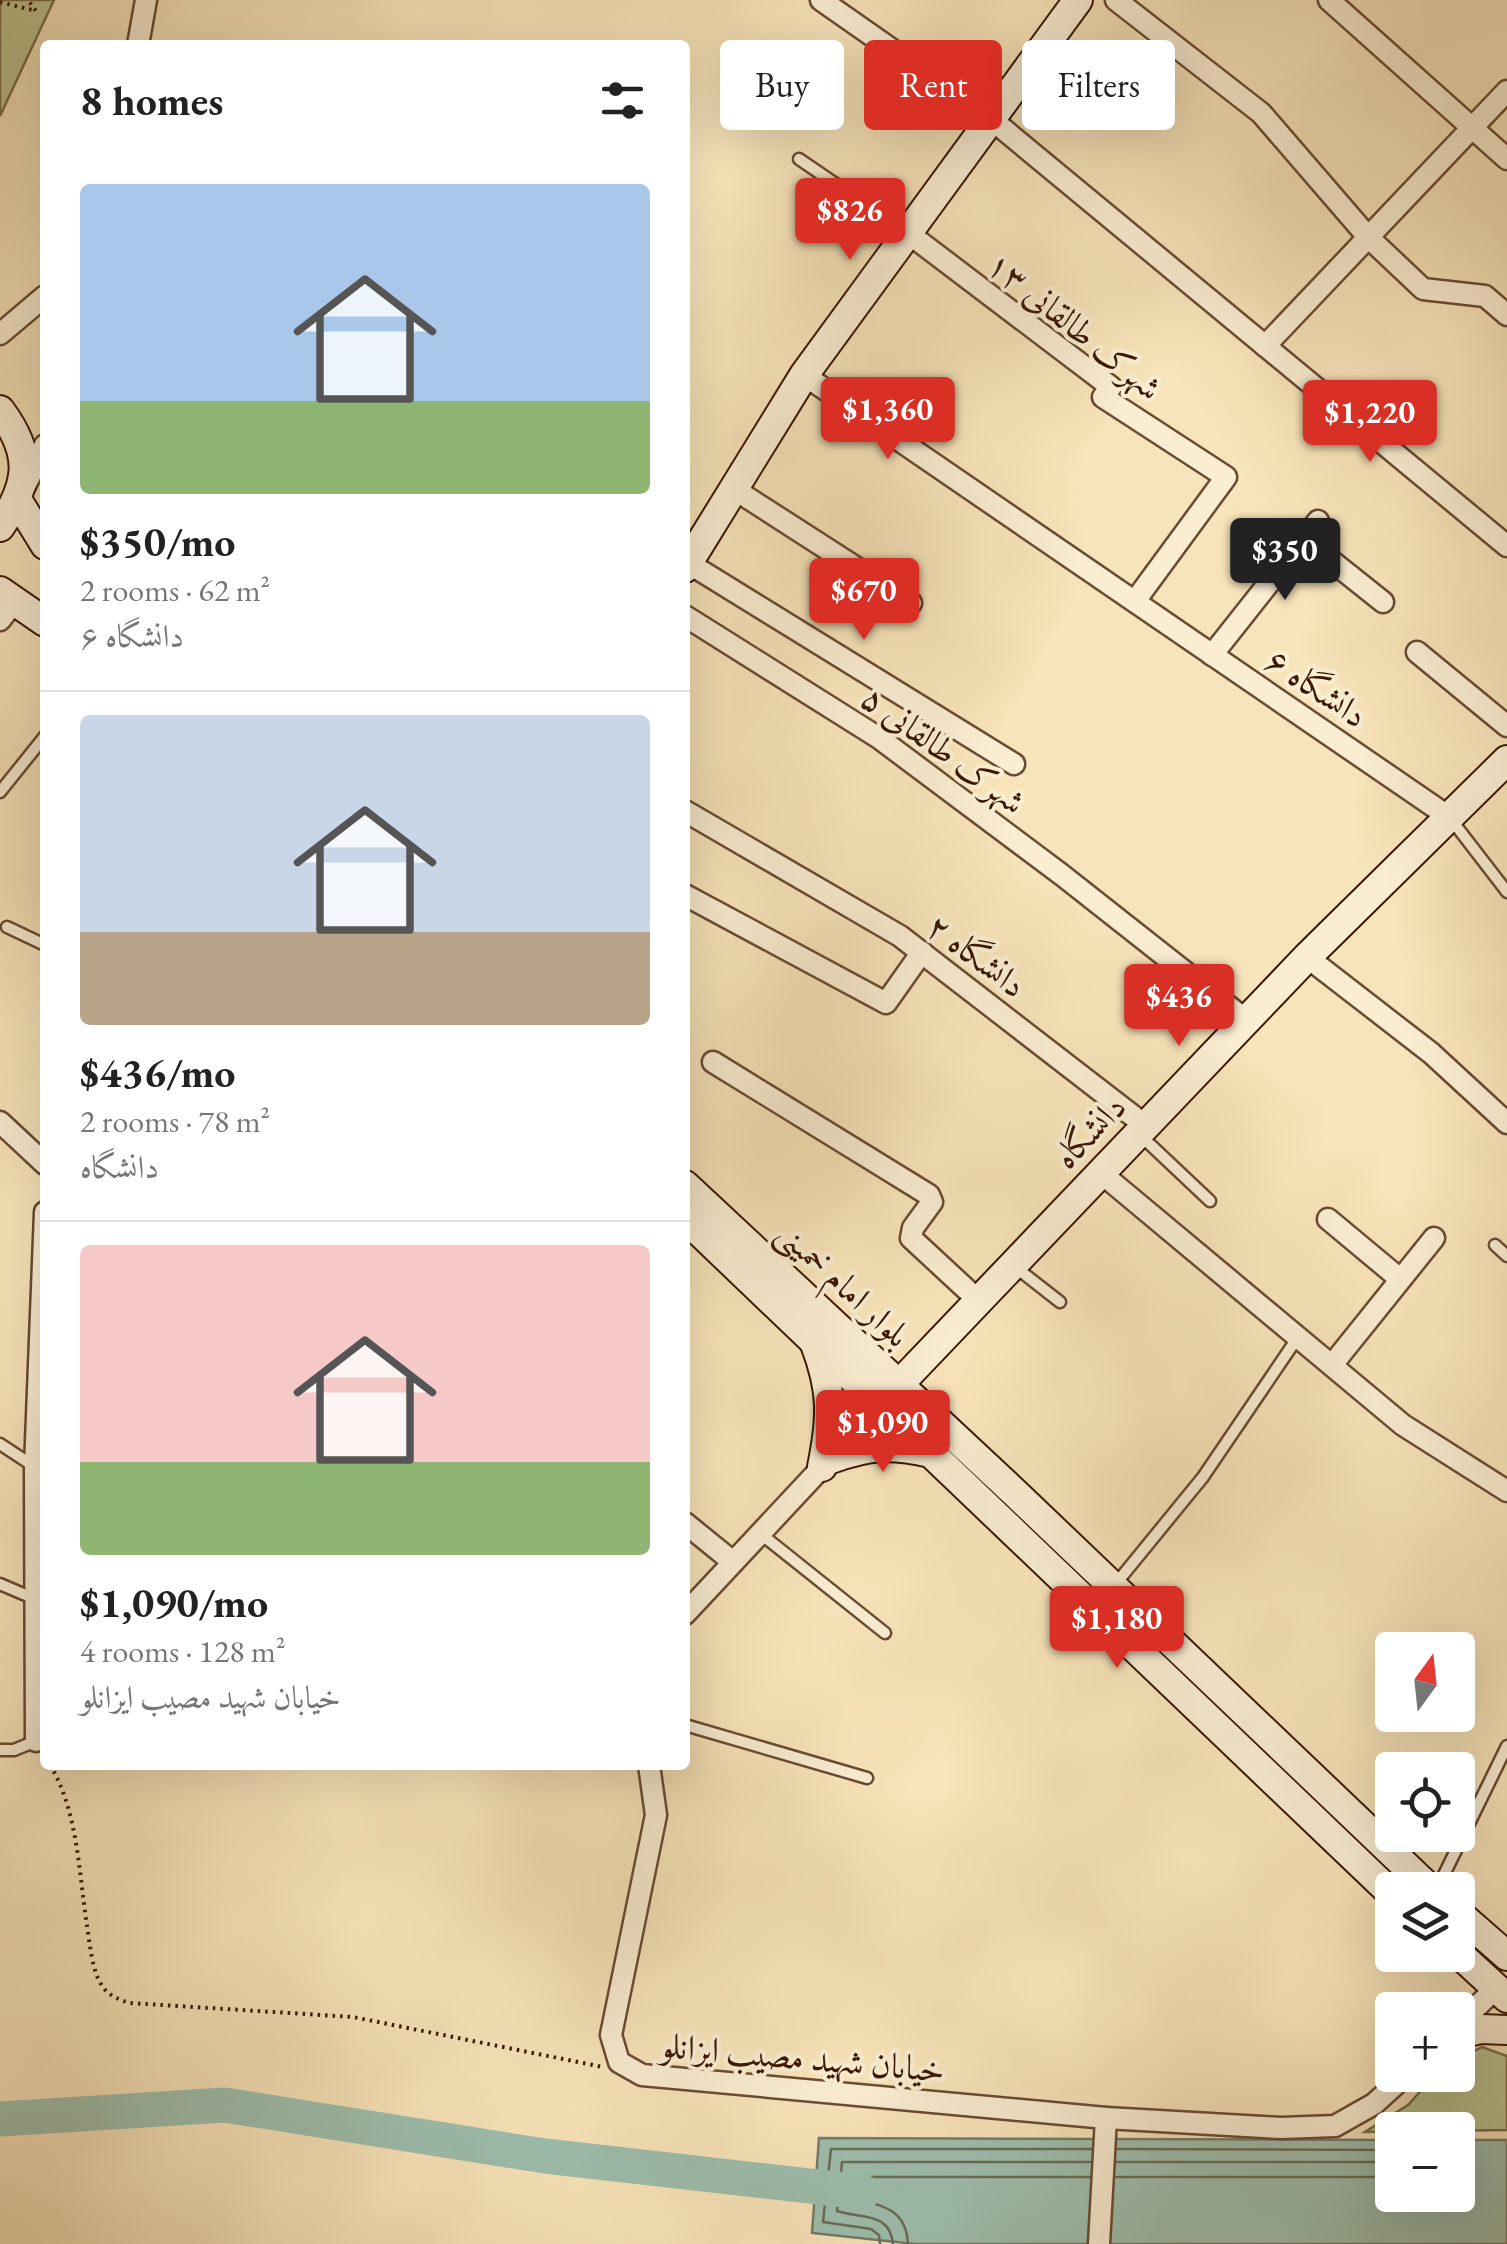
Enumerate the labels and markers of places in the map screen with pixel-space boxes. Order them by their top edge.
pin: $826 [791,178,909,263]
pin: $1,360 [807,377,969,462]
pin: $1,220 [1289,380,1451,465]
pin: $350 [1226,518,1344,603]
pin: $670 [805,558,923,643]
pin: $436 [1120,964,1238,1049]
pin: $1,090 [802,1390,964,1475]
pin: $1,180 [1036,1586,1198,1671]

